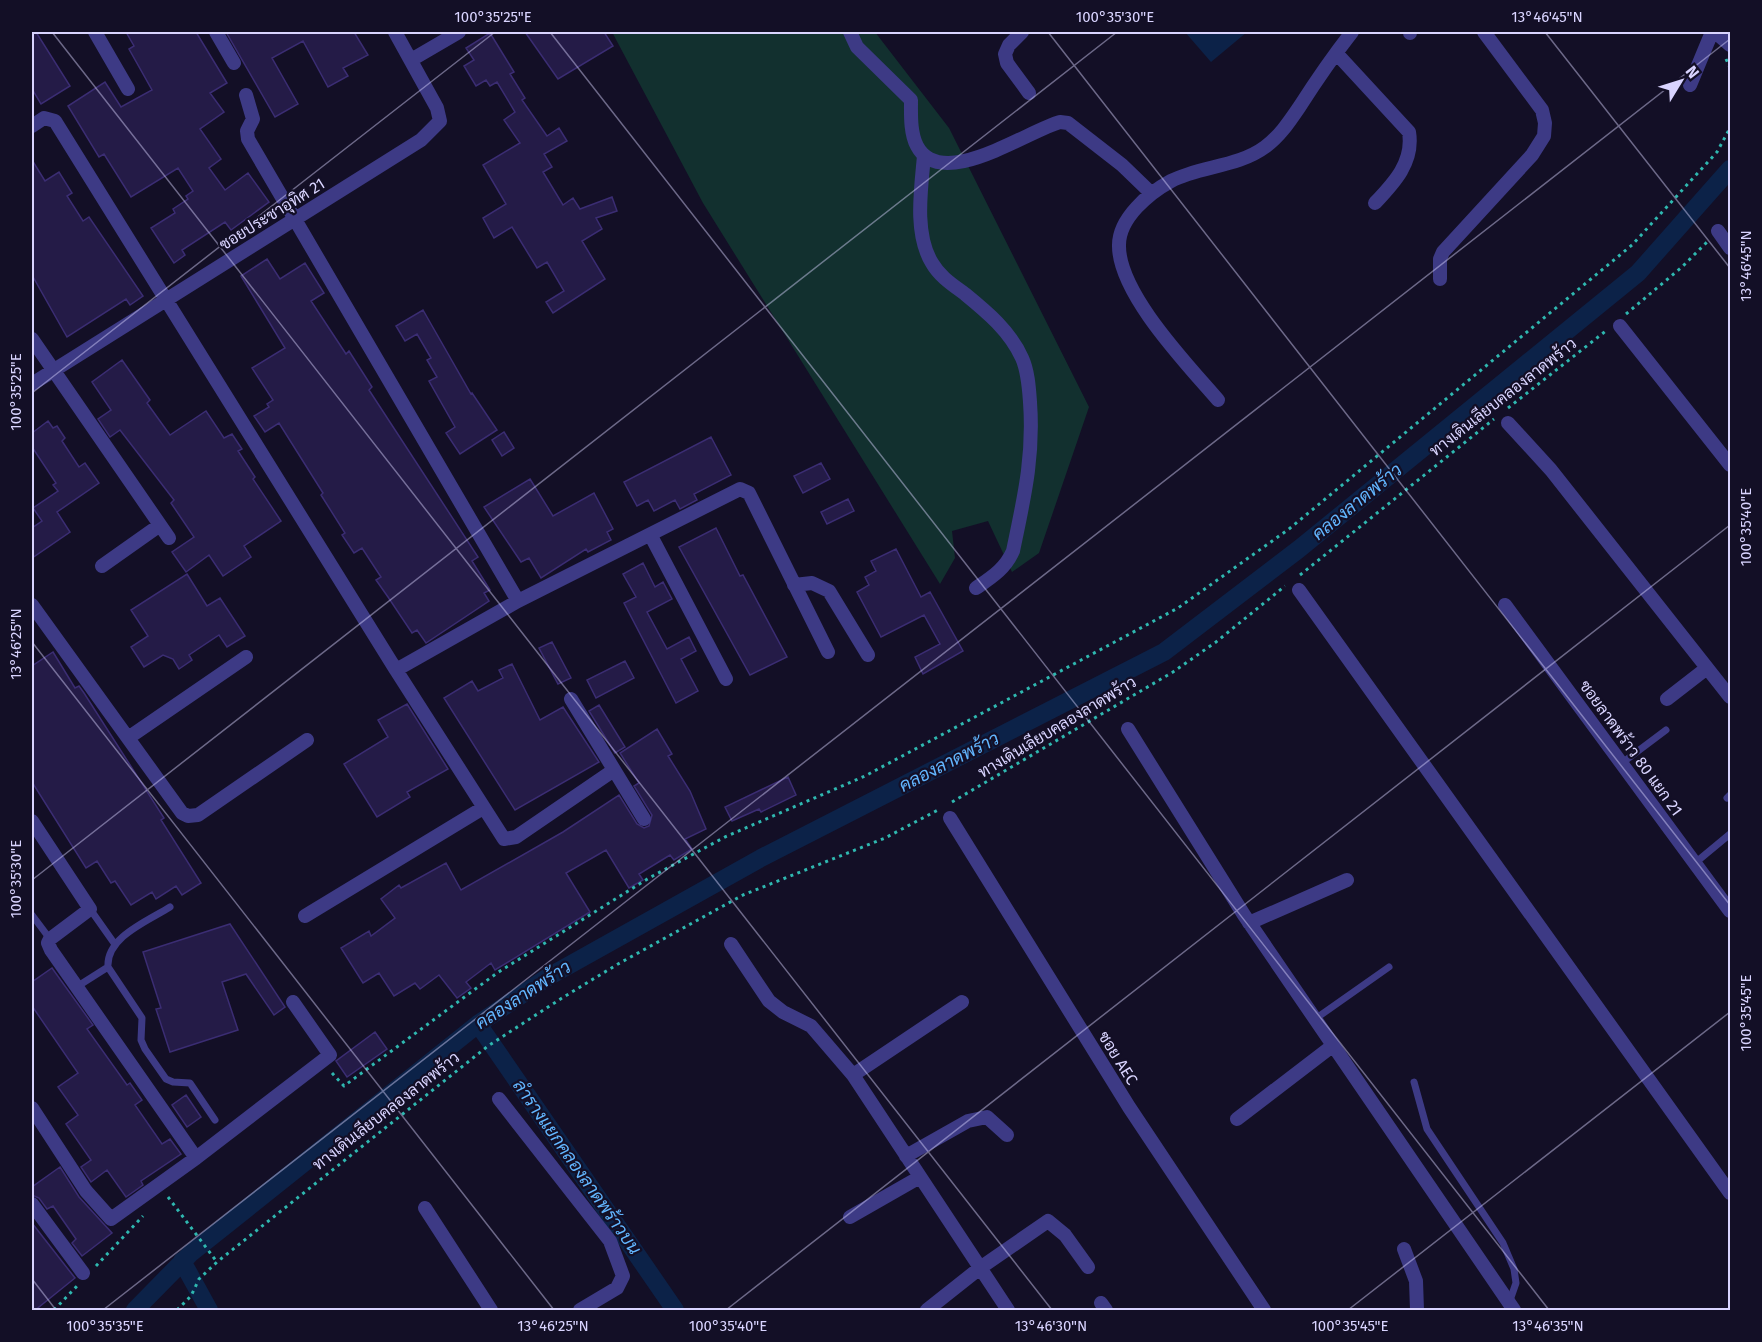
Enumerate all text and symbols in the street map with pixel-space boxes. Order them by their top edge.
text: 100°35'25"E [454,8,532,26]
text: 100°35'30"E [1076,8,1154,26]
text: 13°46'45"N [1511,8,1583,26]
north arrow [1651,51,1711,111]
text: N [1682,62,1703,82]
street label: ซอยประชาอุทิศ 21 [216,174,329,256]
text: 13°46'45"N [1737,230,1755,302]
street label: ทางเดินเลียบคลองลาดพร้าว [1425,332,1580,460]
text: 100°35'25"E [7,353,25,431]
water label: คลองลาดพร้าว [1307,458,1406,545]
text: 100°35'40"E [1737,488,1755,566]
text: 13°46'25"N [7,608,25,680]
street label: ทางเดินเลียบคลองลาดพร้าว [973,670,1140,782]
street label: ซอยลาดพร้าว 80 แยก 21 [1576,676,1687,819]
water label: คลองลาดพร้าว [895,726,1003,797]
text: 100°35'30"E [7,840,25,918]
water label: คลองลาดพร้าว [471,955,575,1034]
text: 100°35'45"E [1737,974,1755,1052]
street label: ซอย AEC [1094,1028,1142,1088]
street label: ทางเดินเลียบคลองลาดพร้าว [308,1046,463,1174]
water label: ลำรางแยกคลองลาดพร้าวบน [508,1075,647,1259]
text: 100°35'35"E [66,1317,144,1335]
text: 13°46'25"N [517,1317,589,1335]
text: 100°35'40"E [689,1317,767,1335]
text: 13°46'30"N [1015,1317,1087,1335]
text: 100°35'45"E [1311,1317,1389,1335]
text: 13°46'35"N [1512,1317,1584,1335]

